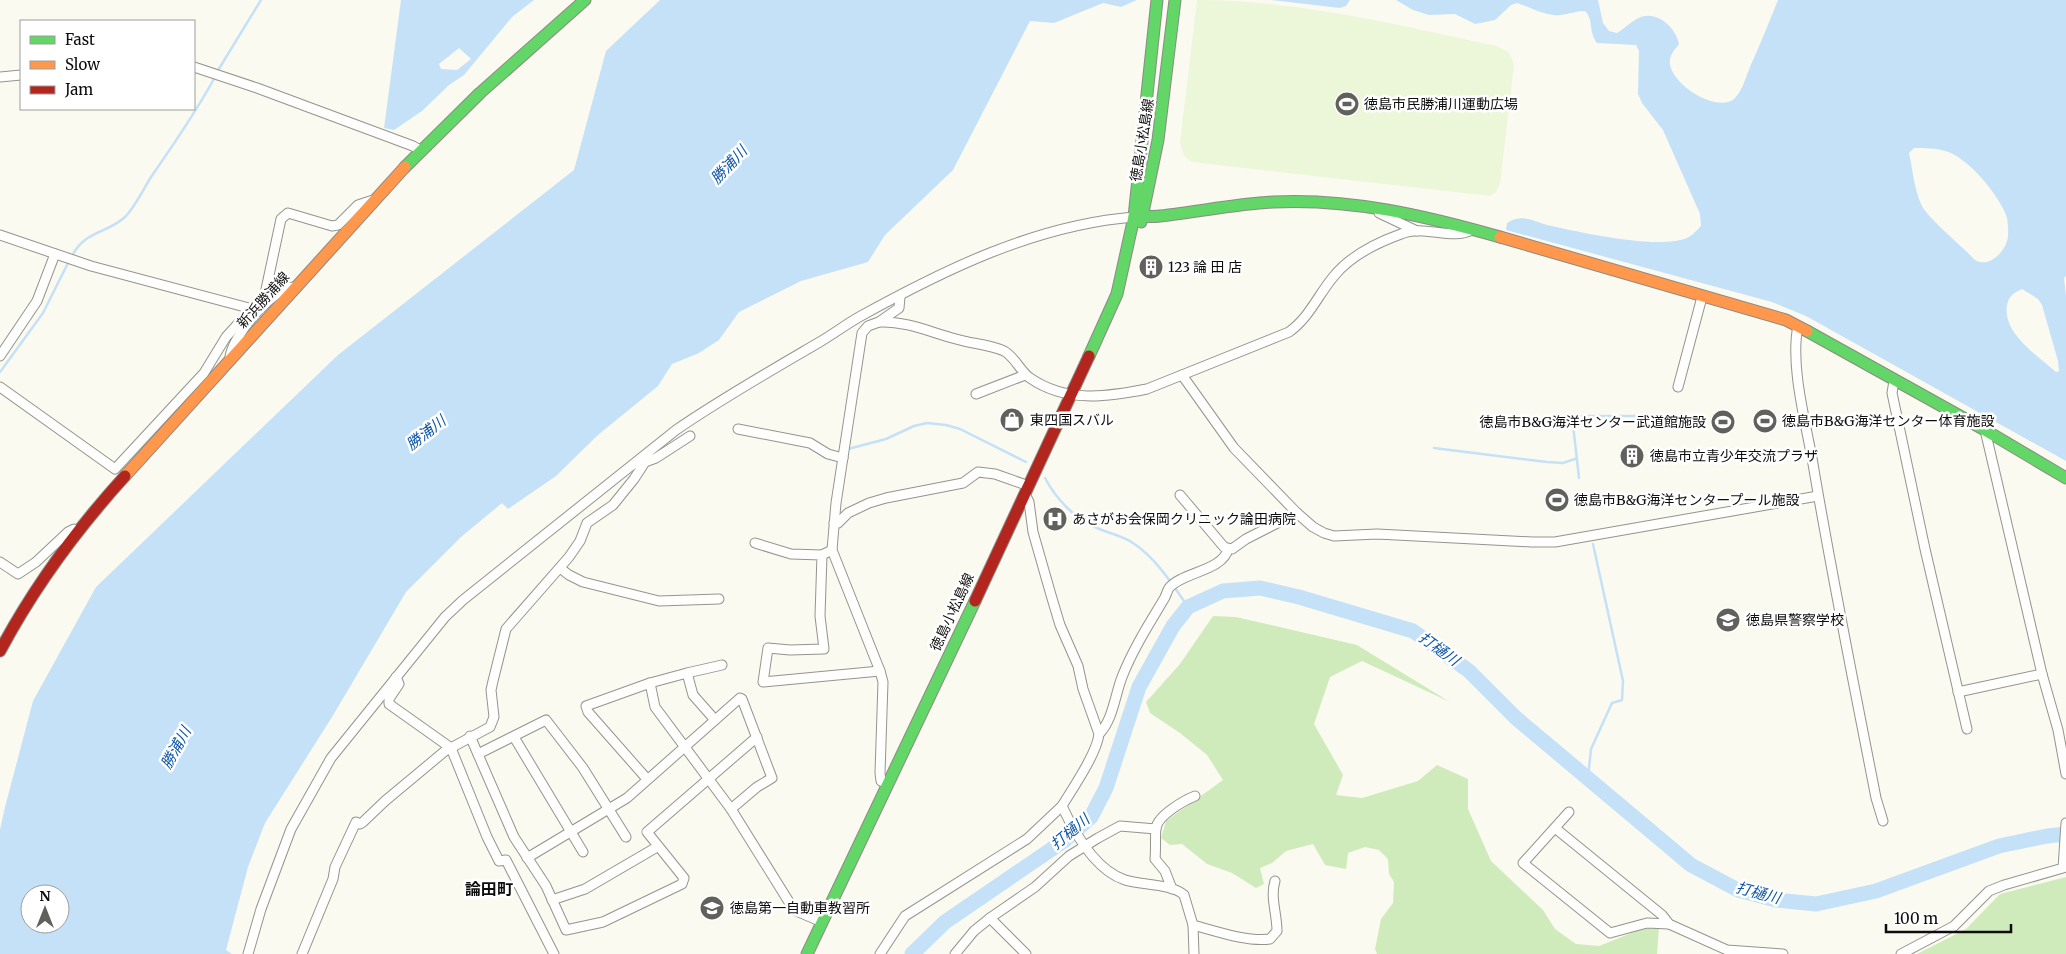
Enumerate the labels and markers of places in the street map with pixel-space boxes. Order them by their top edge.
sports icon: 徳島市民勝浦川運動広場 [1334,91,1360,117]
place label: 徳島市民勝浦川運動広場 [1364,95,1518,113]
building icon: 123 論 田 店 [1138,254,1164,280]
place label: 123 論 田 店 [1168,258,1242,276]
shop icon: 東四国スバル [999,407,1025,433]
sports icon: 徳島市B&G海洋センター体育施設 [1752,408,1778,434]
sports icon: 徳島市B&G海洋センター武道館施設 [1710,409,1736,435]
place label: 東四国スバル [1030,411,1114,429]
place label: 徳島市B&G海洋センター体育施設 [1782,412,1994,430]
place label: 徳島市B&G海洋センター武道館施設 [1480,413,1706,431]
building icon: 徳島市立青少年交流プラザ [1619,443,1645,469]
place label: 徳島市立青少年交流プラザ [1650,447,1818,465]
sports icon: 徳島市B&G海洋センタープール施設 [1544,487,1570,513]
place label: 徳島市B&G海洋センタープール施設 [1574,491,1800,509]
hospital icon: あさがお会保岡クリニック論田病院 [1042,506,1068,532]
place label: あさがお会保岡クリニック論田病院 [1072,510,1296,528]
school or university icon: 徳島県警察学校 [1715,607,1741,633]
place label: 徳島県警察学校 [1746,611,1844,629]
school or university icon: 徳島第一自動車教習所 [699,895,725,921]
place label: 徳島第一自動車教習所 [730,899,870,917]

